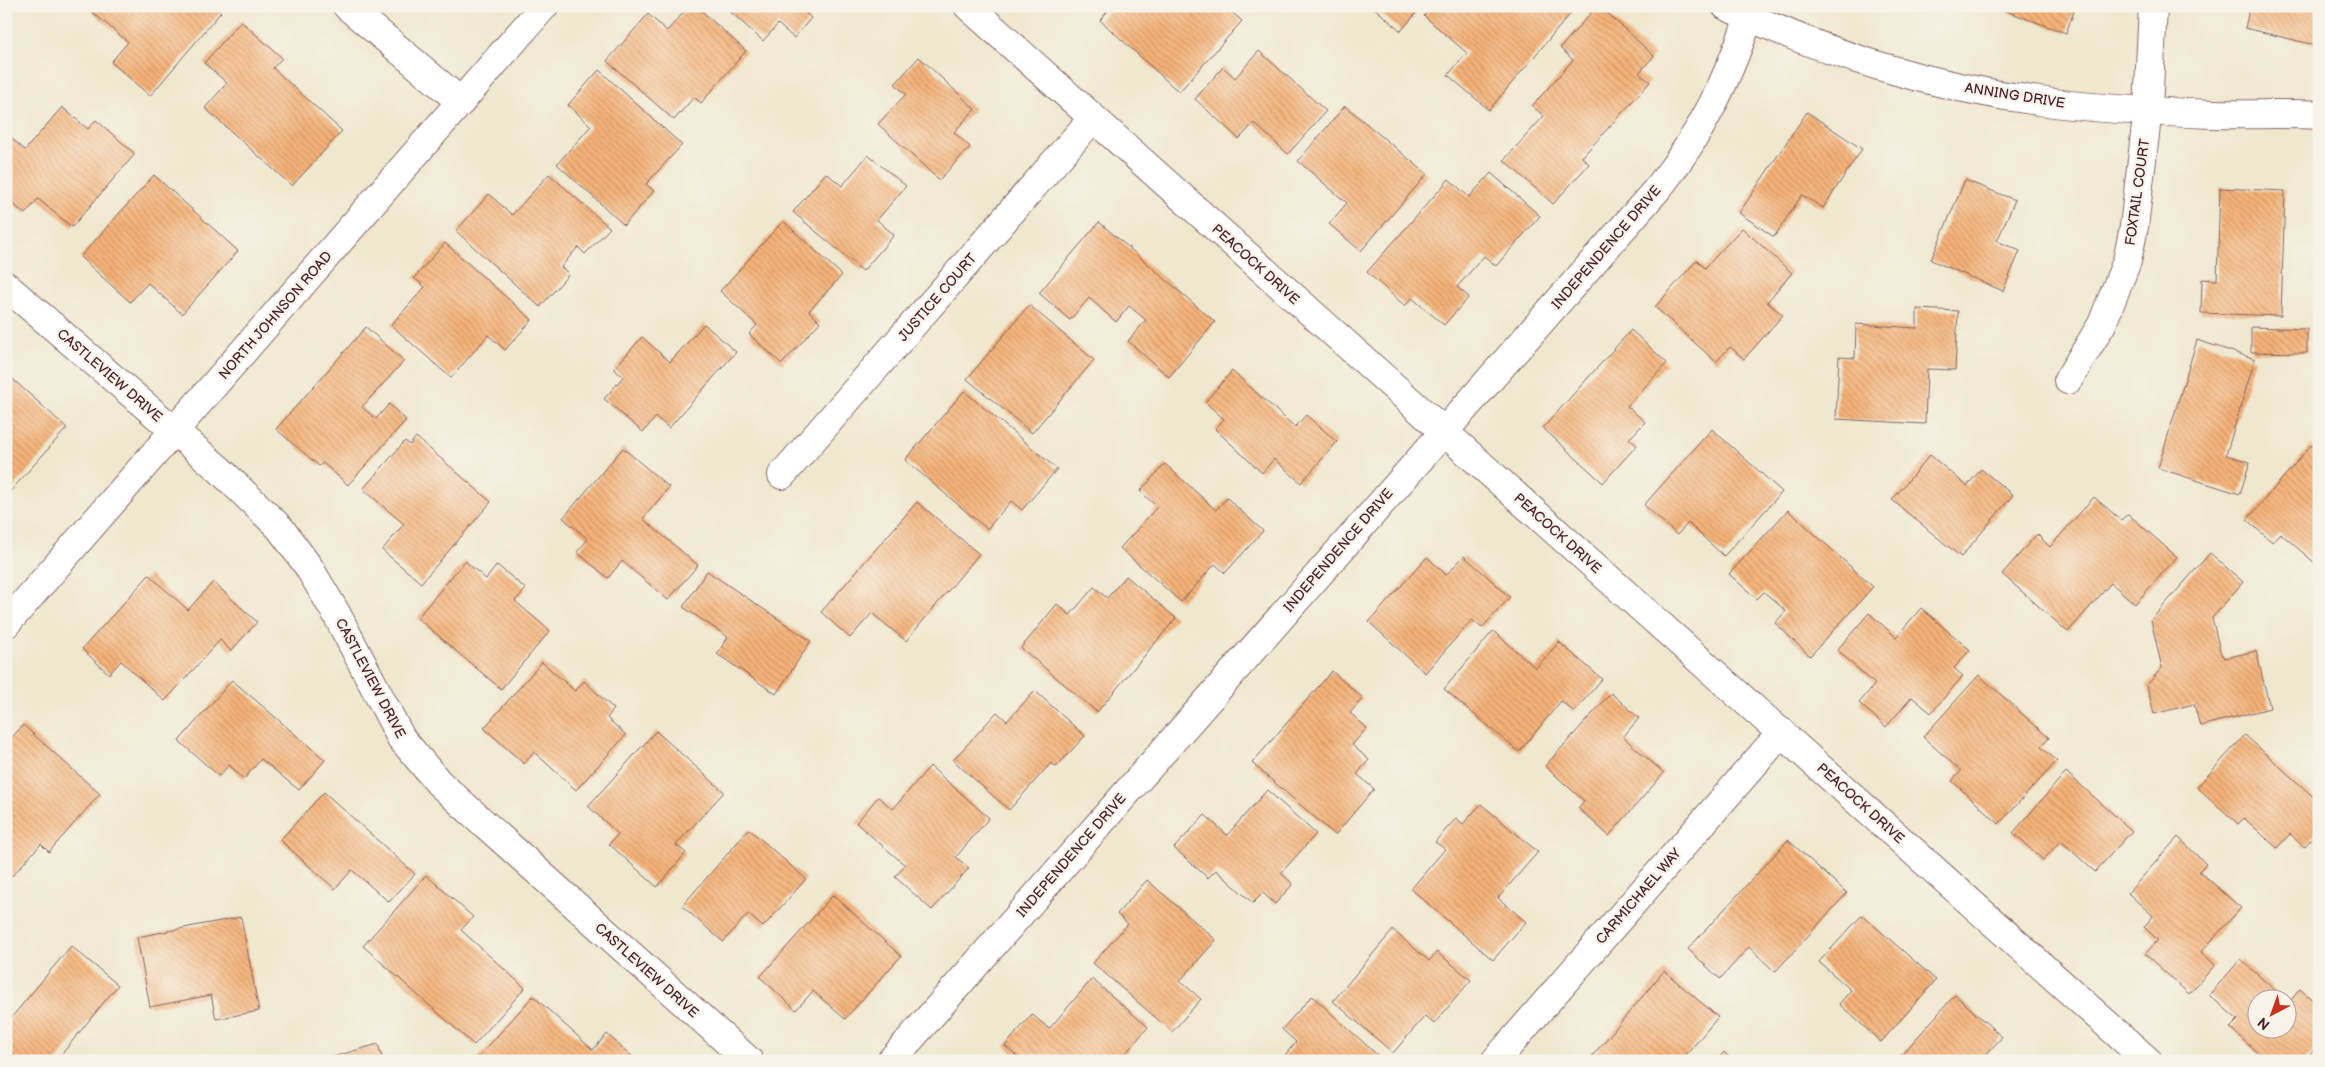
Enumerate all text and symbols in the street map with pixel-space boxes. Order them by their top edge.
street label: ANNING DRIVE [1964,79,2066,112]
street label: FOXTAIL COURT [2122,137,2153,246]
street label: INDEPENDENCE DRIVE [1548,182,1665,313]
street label: PEACOCK DRIVE [1208,221,1303,308]
street label: NORTH JOHNSON ROAD [215,248,336,383]
street label: JUSTICE COURT [895,249,981,345]
street label: CASTLEVIEW DRIVE [54,325,166,426]
street label: INDEPENDENCE DRIVE [1280,485,1397,616]
street label: PEACOCK DRIVE [1510,490,1605,577]
street label: CASTLEVIEW DRIVE [332,615,409,741]
street label: PEACOCK DRIVE [1813,760,1908,847]
street label: INDEPENDENCE DRIVE [1013,790,1130,921]
street label: CARMICHAEL WAY [1592,844,1685,948]
street label: CASTLEVIEW DRIVE [591,919,702,1021]
north arrow [2248,990,2298,1040]
text: N [2254,1014,2273,1033]

